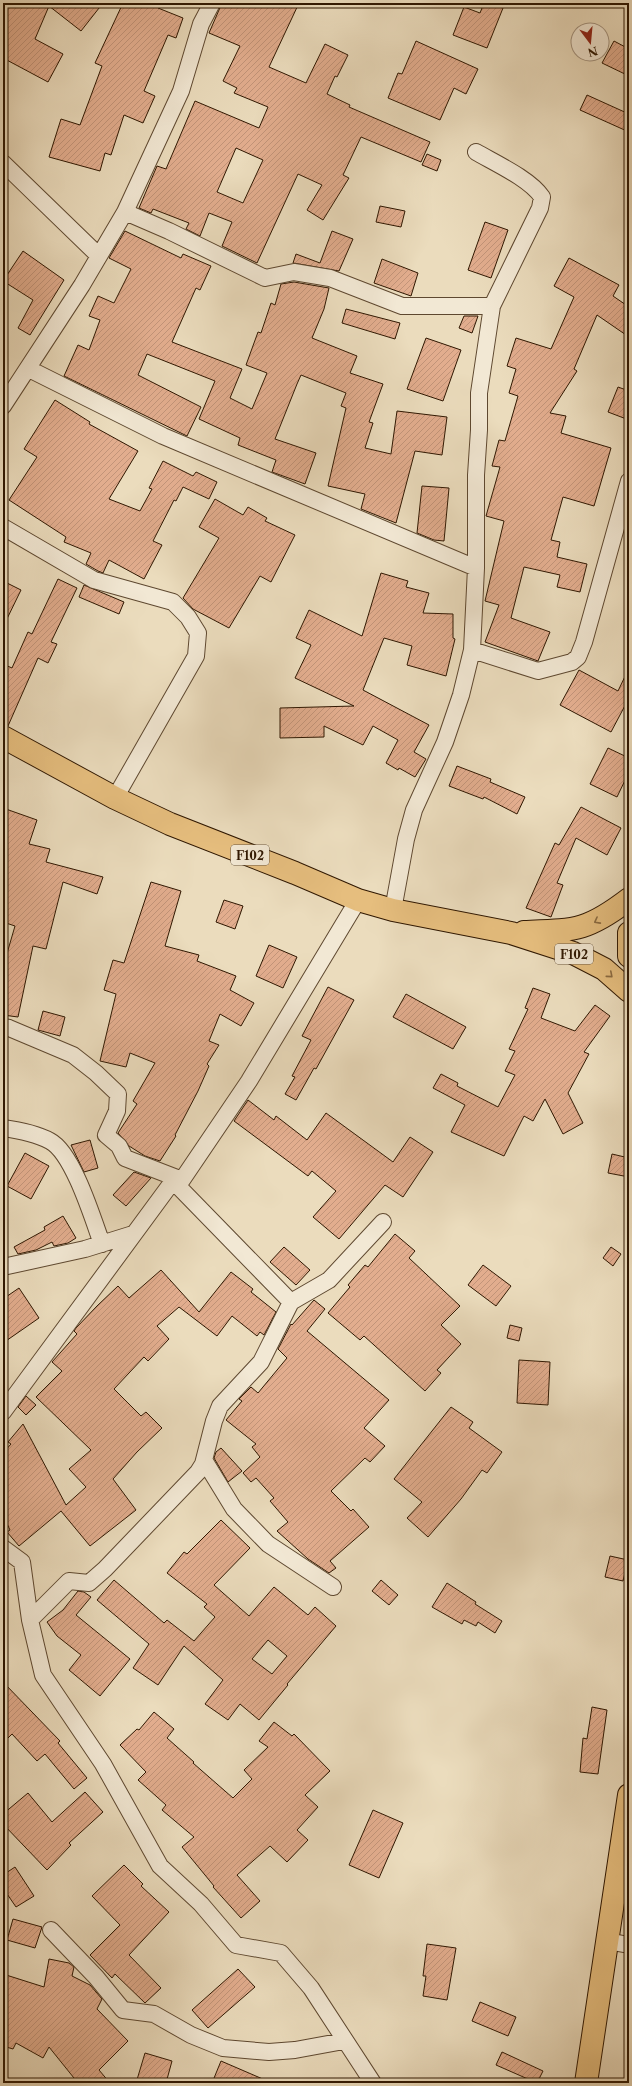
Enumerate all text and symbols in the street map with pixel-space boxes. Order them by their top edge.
north arrow [570,22,610,62]
text: N [586,44,599,60]
road number: F102 [231,845,269,865]
one-way arrow [594,916,601,924]
road number: F102 [555,944,593,964]
one-way arrow [606,970,613,977]

